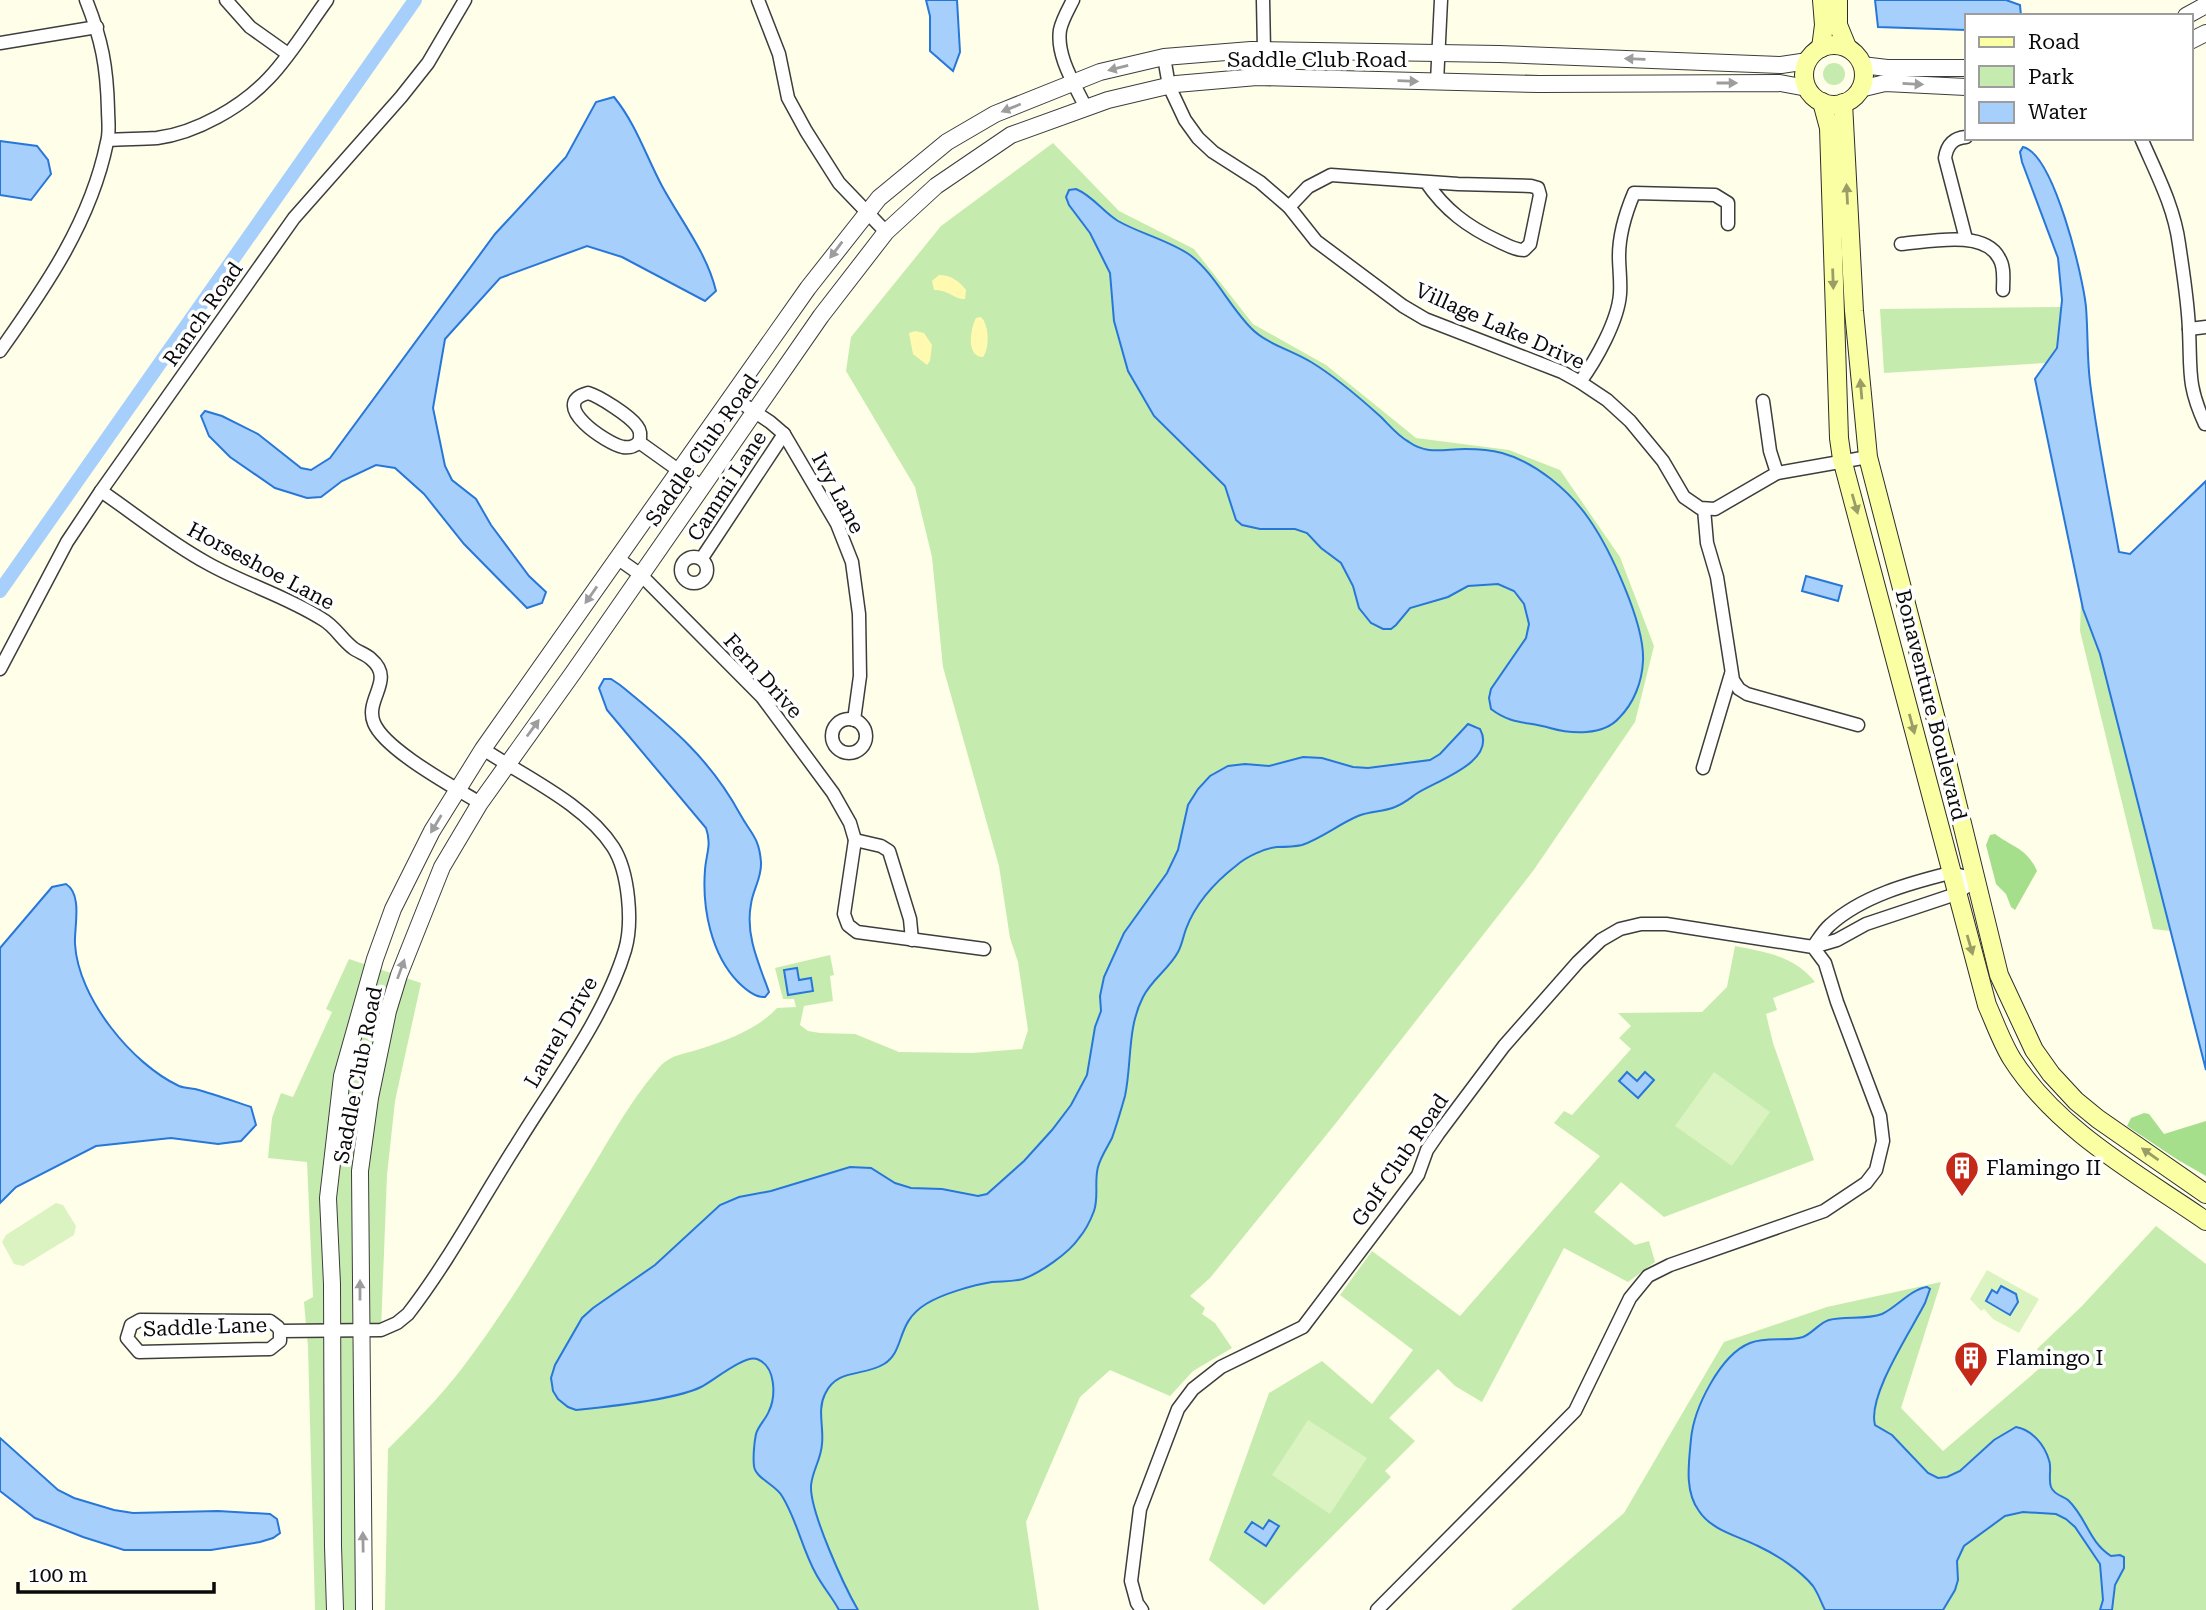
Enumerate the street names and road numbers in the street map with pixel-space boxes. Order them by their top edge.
street label: Saddle Club Road [1227,48,1407,72]
street label: Ranch Road [158,257,248,371]
street label: Village Lake Drive [1412,278,1588,374]
street label: Saddle Club Road [641,369,764,530]
street label: Cammi Lane [683,426,771,546]
street label: Ivy Lane [807,449,869,537]
street label: Horseshoe Lane [183,517,339,615]
street label: Bonaventure Boulevard [1891,587,1971,824]
street label: Fern Drive [719,629,807,723]
street label: Laurel Drive [520,972,602,1092]
street label: Saddle Club Road [329,984,387,1165]
street label: Golf Club Road [1347,1089,1453,1231]
street label: Saddle Lane [142,1313,268,1341]

